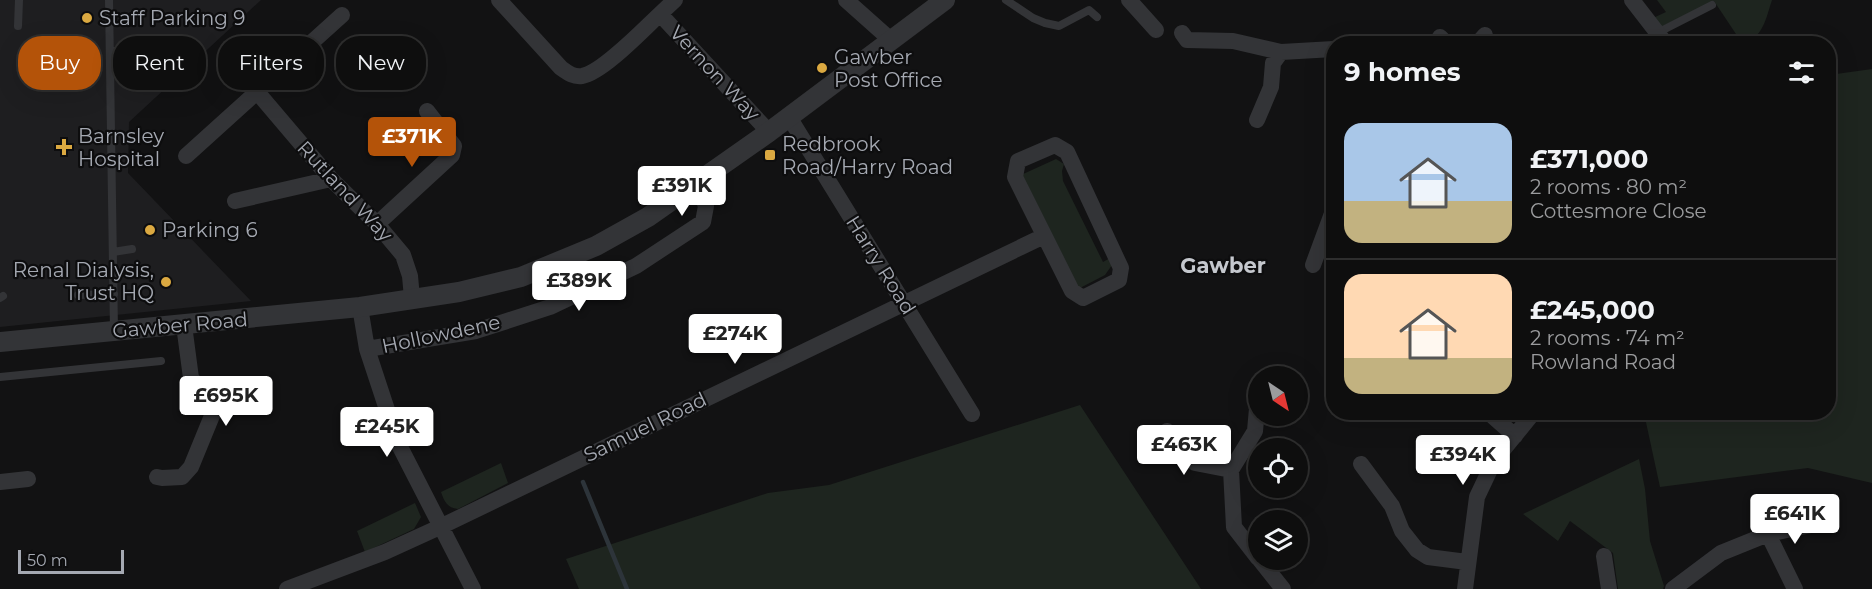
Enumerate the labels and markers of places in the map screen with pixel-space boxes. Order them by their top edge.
place label: Staff Parking 9 [99,6,245,30]
marker: Staff Parking 9 [80,11,94,25]
place label: Gawber Post Office [834,45,943,92]
marker: Gawber Post Office [815,61,829,75]
pin: £371K [370,117,454,168]
place label: Barnsley Hospital [78,124,164,171]
place label: Redbrook Road/Harry Road [782,132,953,179]
marker: Barnsley Hospital [55,138,73,156]
marker: Redbrook Road/Harry Road [763,148,777,162]
pin: £391K [640,166,724,217]
place label: Parking 6 [162,218,258,242]
marker: Parking 6 [143,223,157,237]
place label: Renal Dialysis, Trust HQ [13,258,154,305]
pin: £389K [537,261,621,312]
marker: Renal Dialysis, Trust HQ [159,275,173,289]
pin: £274K [693,314,777,365]
pin: £695K [184,376,268,427]
pin: £245K [345,407,429,458]
pin: £463K [1142,425,1226,476]
pin: £394K [1421,435,1505,486]
pin: £641K [1753,494,1837,545]

